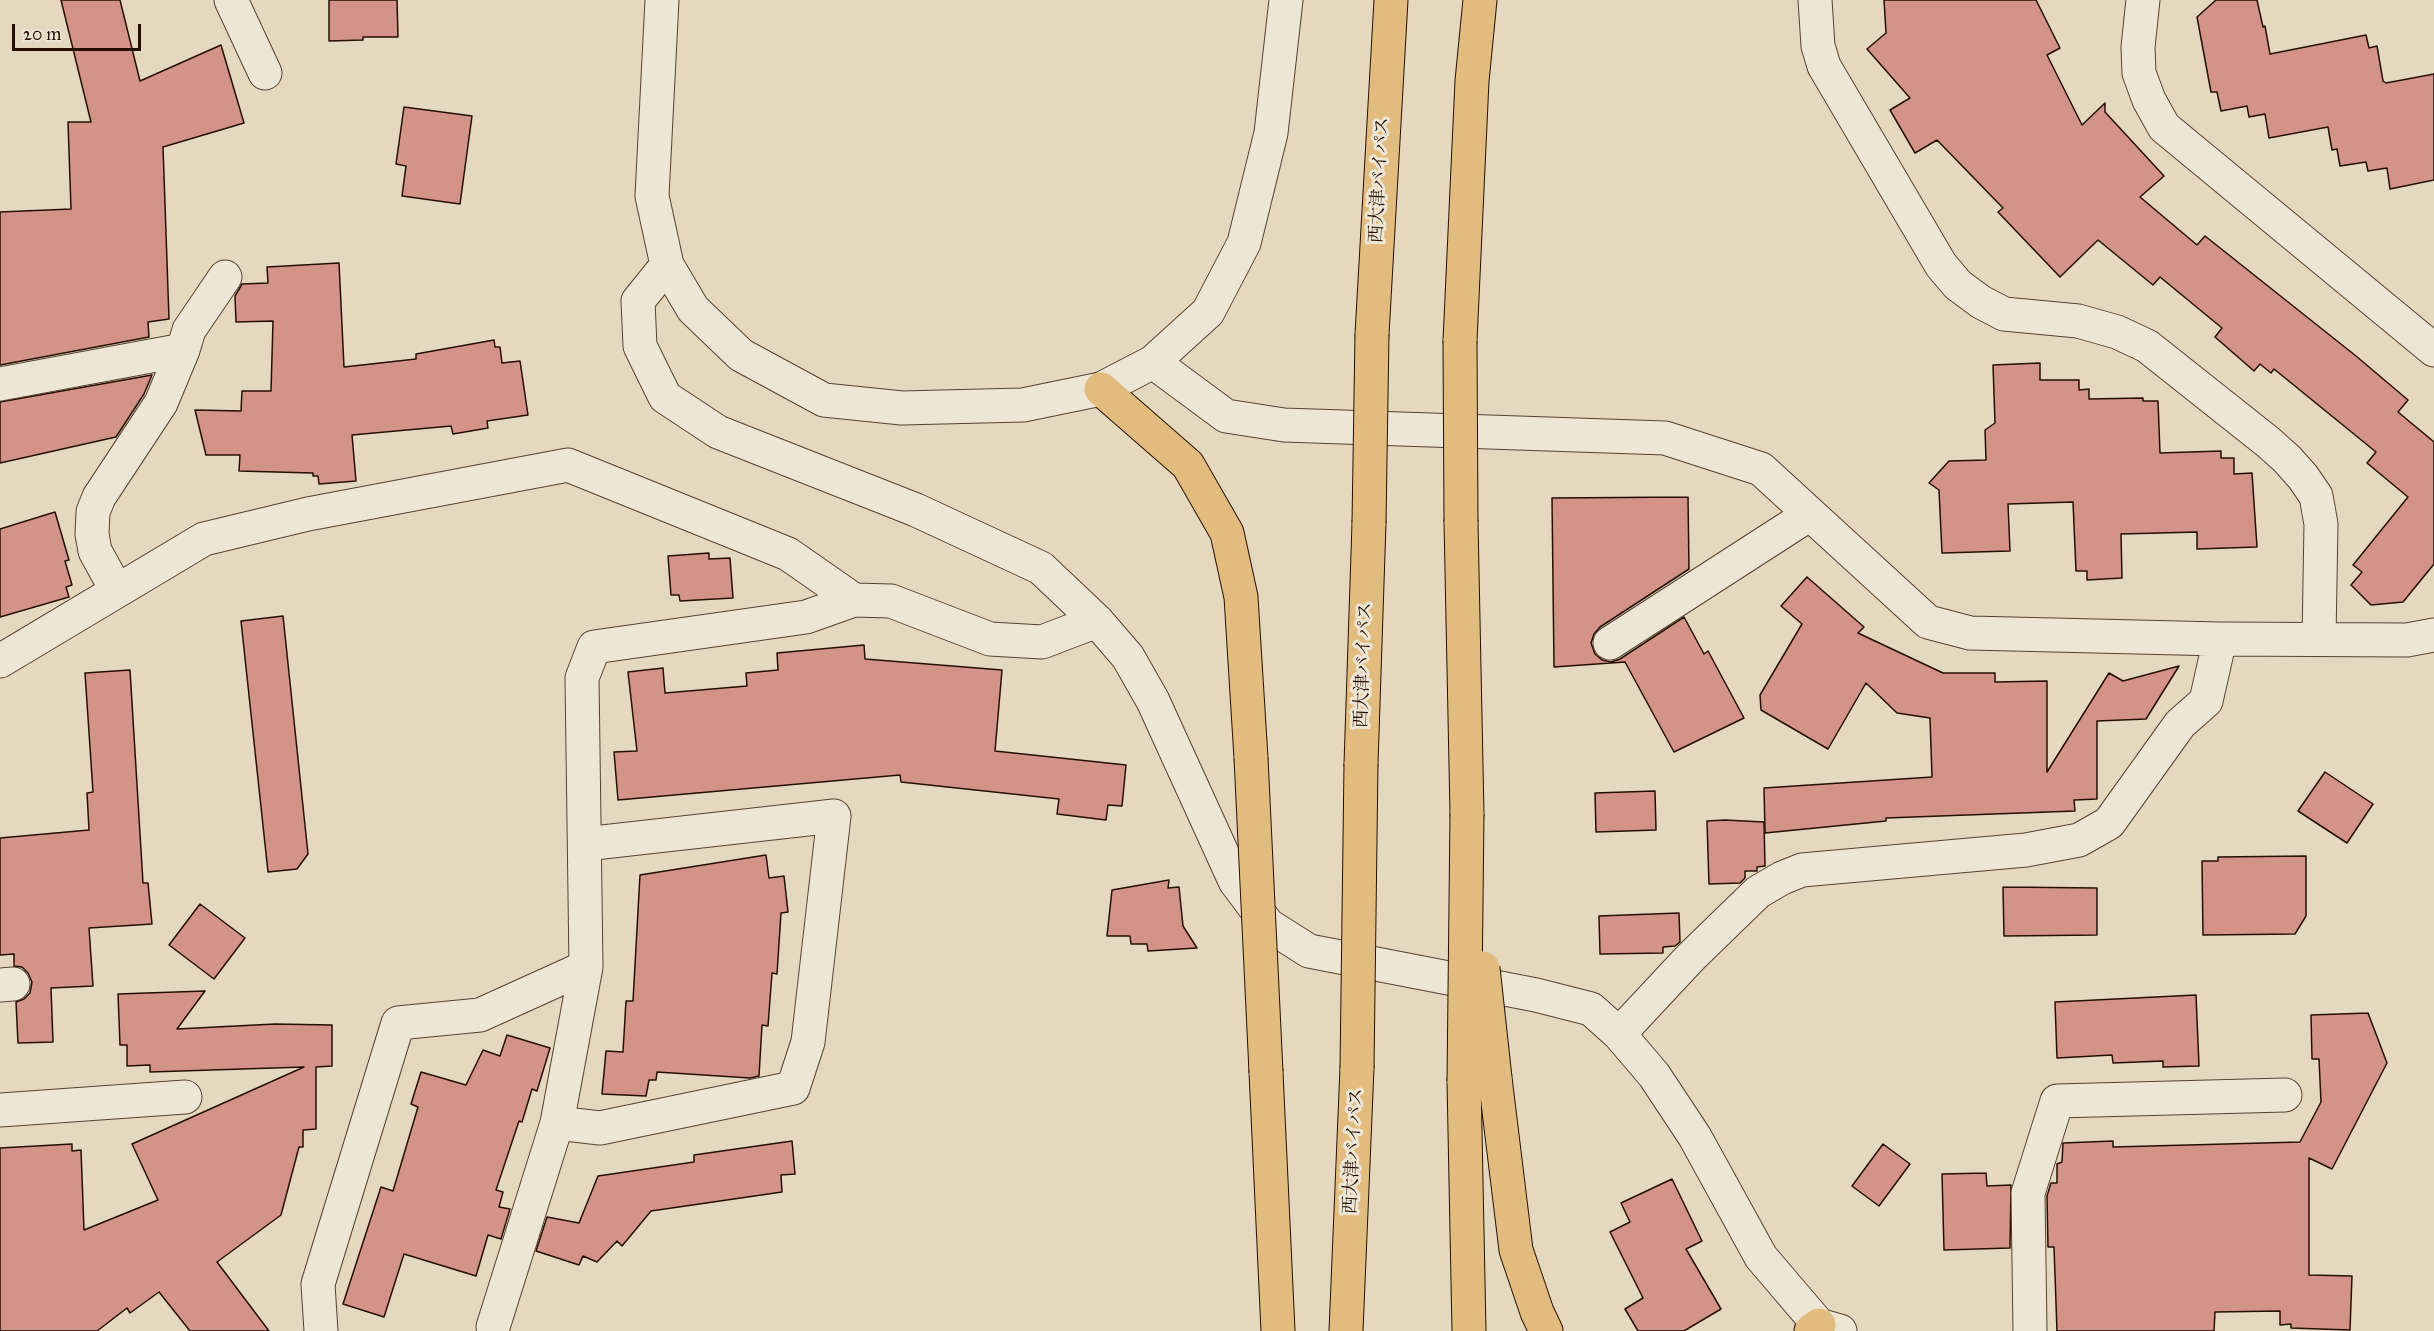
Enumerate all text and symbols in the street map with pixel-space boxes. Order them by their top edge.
scale bar [15,12,144,50]
text: 20 m [23,23,61,45]
street label: 西大津バイパス [1366,117,1394,243]
street label: 西大津バイパス [1351,602,1377,728]
street label: 西大津バイパス [1340,1088,1368,1214]

